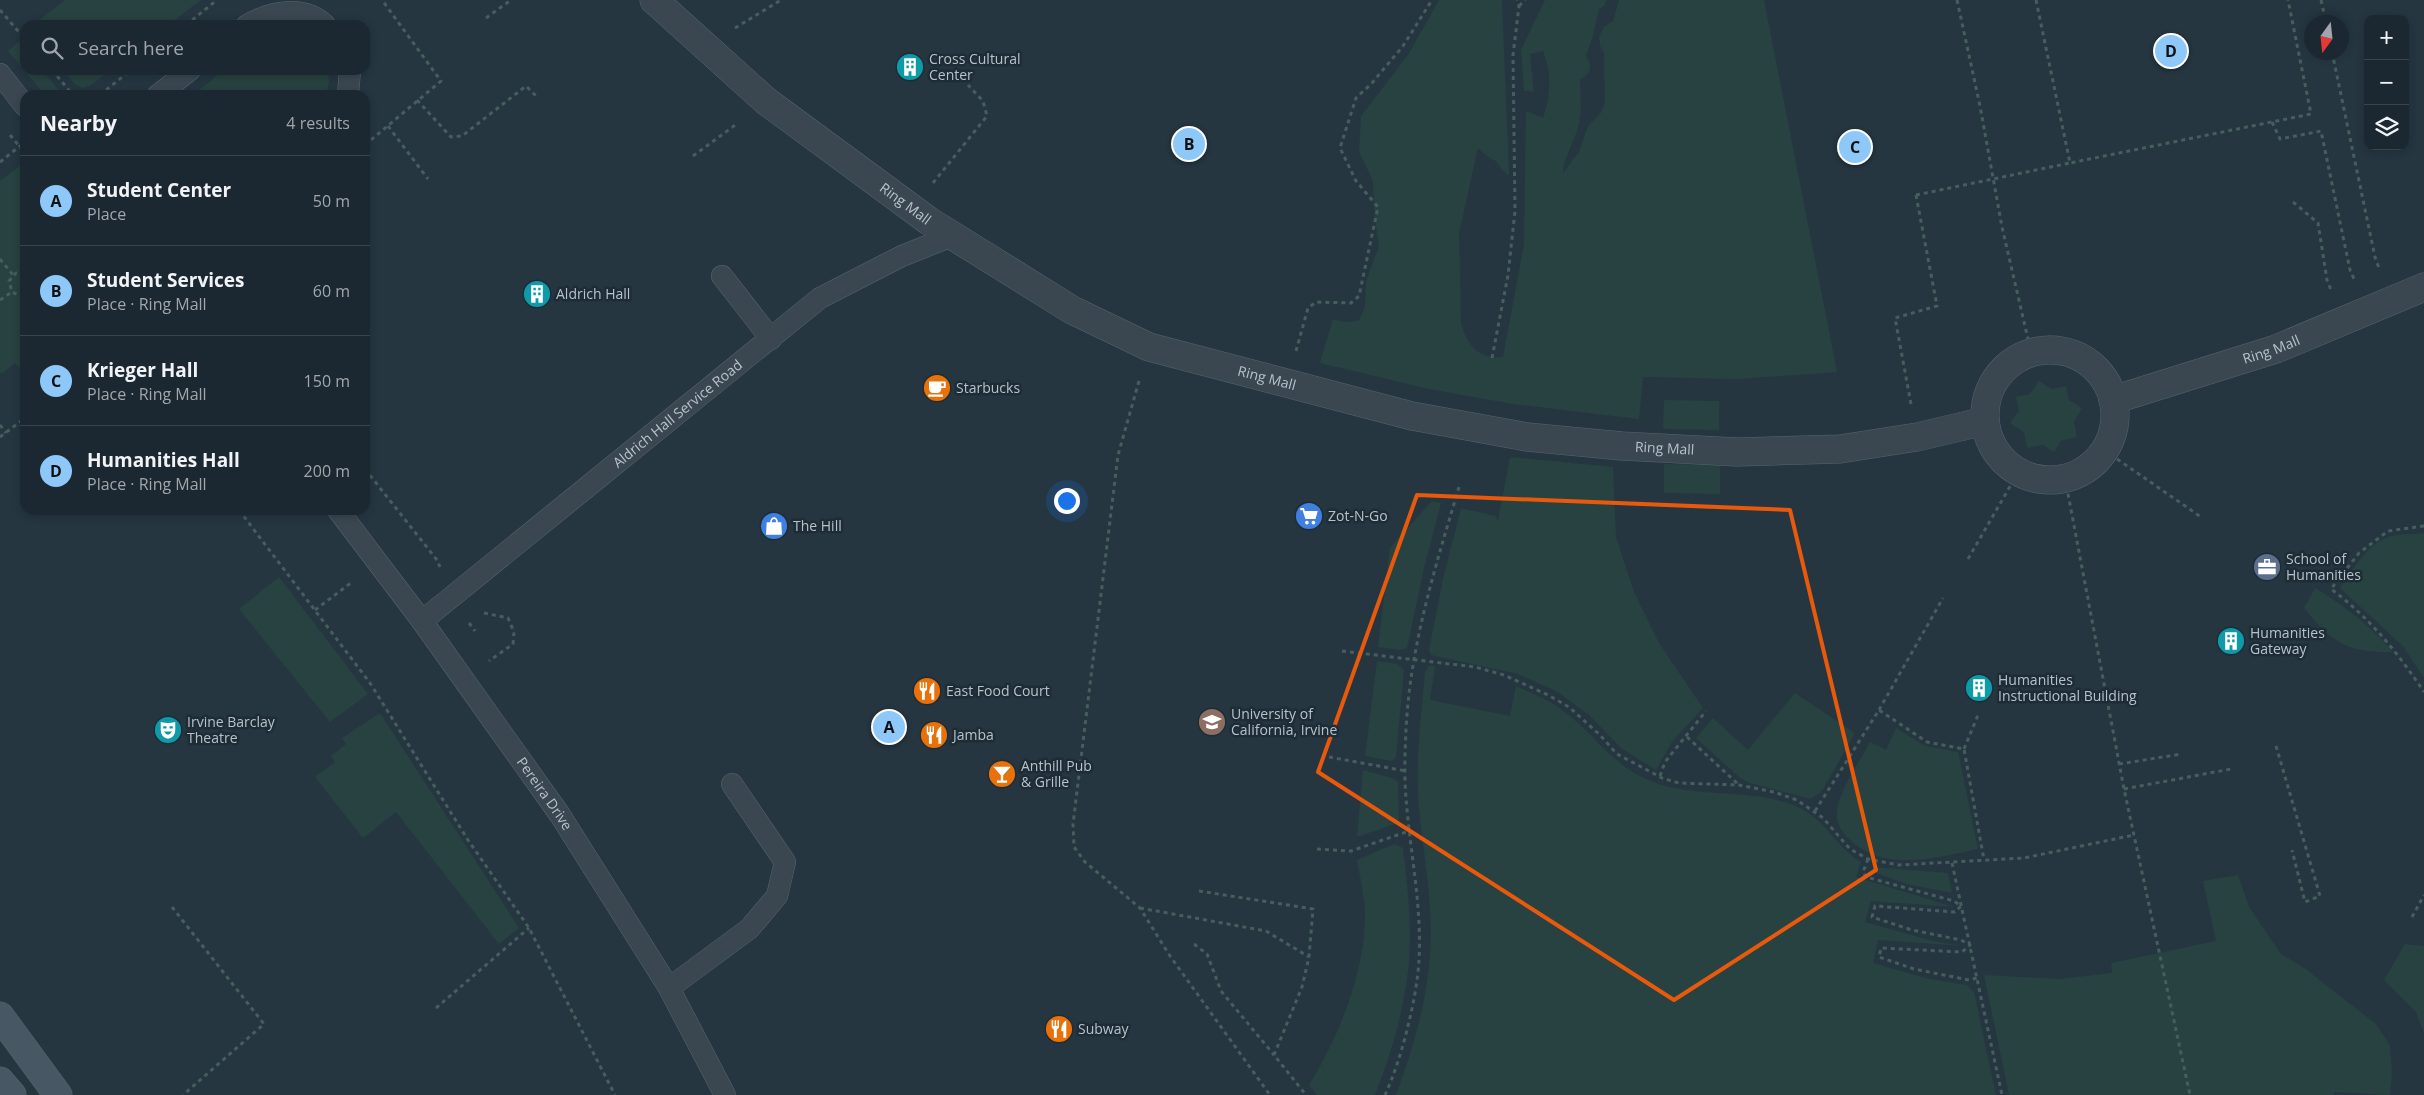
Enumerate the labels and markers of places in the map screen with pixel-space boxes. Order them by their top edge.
pin: D [2155,32,2187,70]
place label: Cross Cultural Center [929,49,1021,84]
building icon: Cross Cultural Center [895,52,925,82]
pin: B [1173,125,1205,163]
pin: C [1839,128,1871,166]
building icon: Aldrich Hall [522,279,552,309]
place label: Aldrich Hall [556,284,630,303]
cafe icon: Starbucks [922,373,952,403]
place label: Starbucks [956,378,1020,397]
supermarket icon: Zot-N-Go [1294,501,1324,531]
place label: Zot-N-Go [1328,506,1388,525]
shop icon: The Hill [759,511,789,541]
place label: The Hill [793,516,842,535]
place label: School of Humanities [2286,549,2361,584]
office icon: School of Humanities [2252,552,2282,582]
place label: Humanities Gateway [2250,623,2325,658]
building icon: Humanities Gateway [2216,626,2246,656]
place label: Humanities Instructional Building [1998,670,2137,705]
building icon: Humanities Instructional Building [1964,673,1994,703]
restaurant icon: East Food Court [912,676,942,706]
place label: East Food Court [946,681,1050,700]
place label: University of California, Irvine [1231,704,1337,739]
school or university icon: University of California, Irvine [1197,707,1227,737]
pin: A [873,708,905,746]
place label: Irvine Barclay Theatre [187,712,276,747]
theatre icon: Irvine Barclay Theatre [153,715,183,745]
restaurant icon: Jamba [919,720,949,750]
place label: Jamba [951,725,994,744]
place label: Anthill Pub & Grille [1021,756,1092,791]
bar icon: Anthill Pub & Grille [987,759,1017,789]
restaurant icon: Subway [1044,1014,1074,1044]
place label: Subway [1078,1019,1129,1038]

